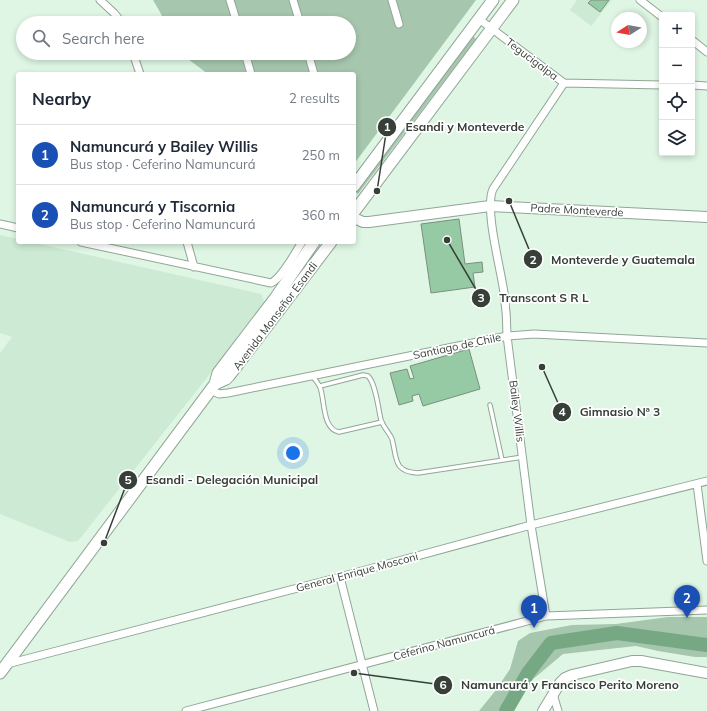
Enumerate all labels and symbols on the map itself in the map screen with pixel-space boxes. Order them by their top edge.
north arrow [611,12,647,48]
street label: Tegucigalpa [503,35,561,83]
callout: Esandi y Monteverde [377,115,532,139]
text: 1 [383,119,391,134]
text: Esandi y Monteverde [406,119,525,134]
street label: Padre Monteverde [530,201,624,219]
callout: Monteverde y Guatemala [523,247,703,271]
text: 2 [529,252,537,267]
text: Monteverde y Guatemala [551,252,695,267]
street label: Avenida Monseñor Esandi [230,259,320,373]
callout: Transcont S R L [471,286,597,310]
text: 3 [477,290,485,305]
text: Transcont S R L [499,290,589,305]
street label: Santiago de Chile [412,330,502,362]
street label: Bailey Willis [506,379,528,443]
callout: Gimnasio Nª 3 [552,400,668,424]
text: 4 [558,404,566,419]
text: Gimnasio Nª 3 [580,404,660,419]
your location [283,443,303,463]
callout: Esandi - Delegación Municipal [118,468,327,492]
text: 5 [124,472,132,487]
text: Esandi - Delegación Municipal [146,472,318,487]
street label: General Enrique Mosconi [294,549,420,595]
pin: 2 [674,585,700,618]
pin: 1 [521,595,547,628]
street label: Ceferino Namuncurá [392,623,496,663]
callout: Namuncurá y Francisco Perito Moreno [433,673,686,697]
text: 6 [439,677,447,692]
text: Namuncurá y Francisco Perito Moreno [461,677,679,692]

